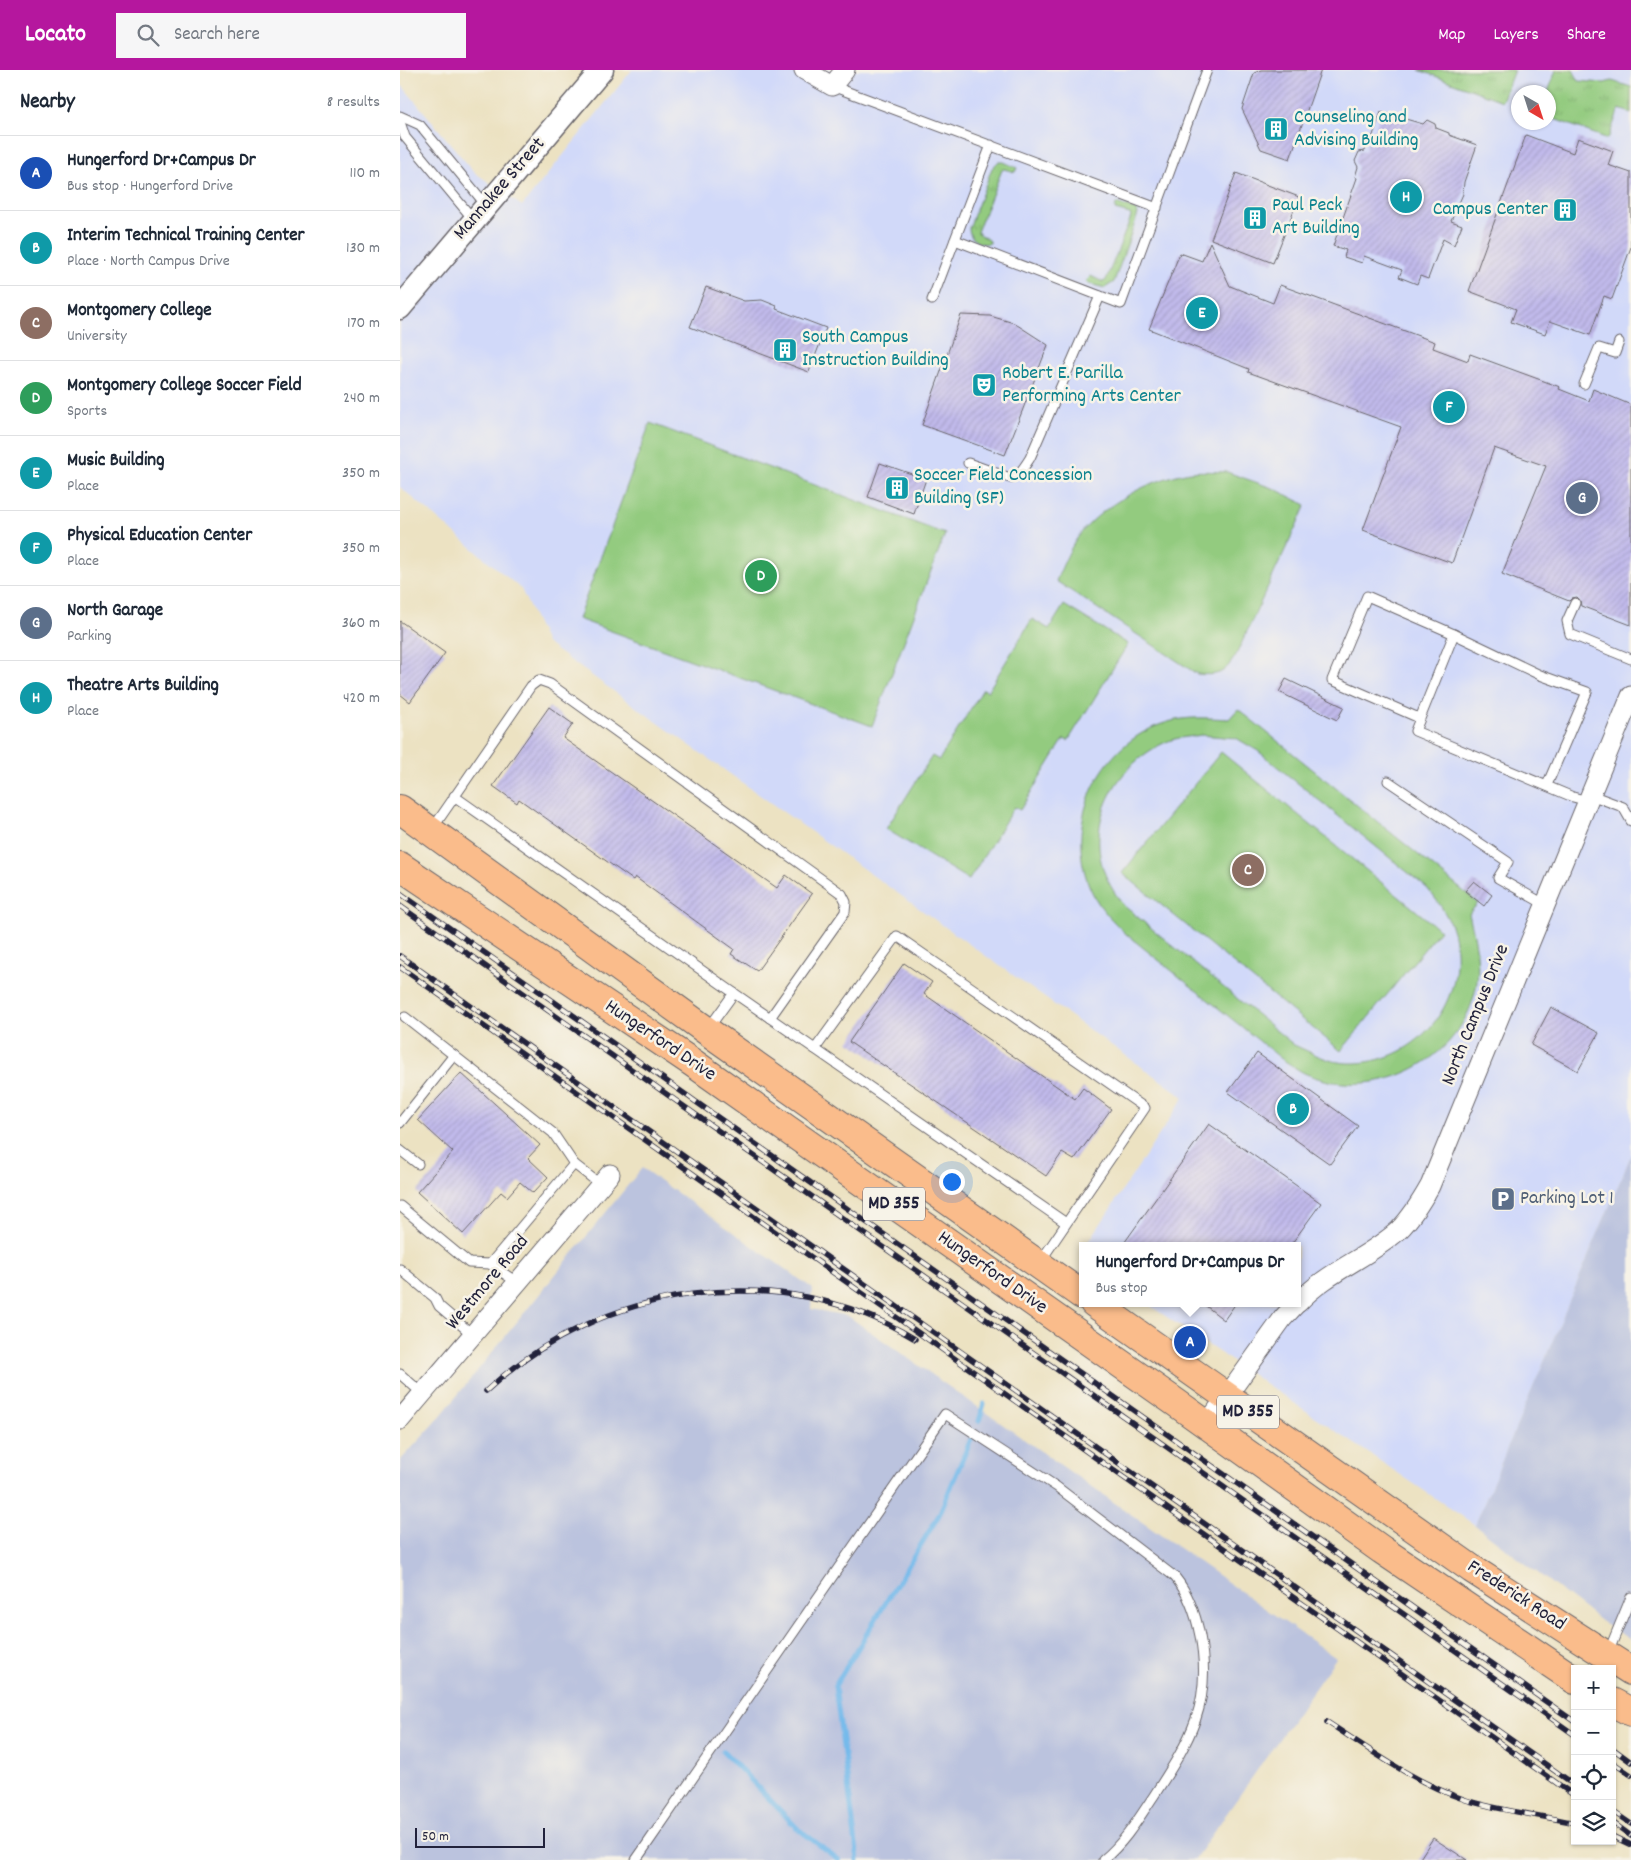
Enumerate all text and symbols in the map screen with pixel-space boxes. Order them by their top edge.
search box [116,13,466,58]
text: Locato [25,18,86,52]
icon: search [134,21,162,49]
text: Search here [174,22,260,49]
text: Map [1438,23,1465,48]
text: Layers [1493,23,1539,48]
text: Share [1567,23,1606,48]
north arrow [1511,85,1556,130]
text: Nearby [20,88,75,118]
text: 8 results [327,91,380,114]
place label: Counseling and Advising Building [1294,104,1419,155]
building icon: Counseling and Advising Building [1263,116,1289,142]
street label: Mannakee Street [447,132,553,246]
text: Hungerford Dr+Campus Dr [67,148,256,175]
text: A [32,162,40,185]
text: 110 m [350,162,380,185]
text: Bus stop · Hungerford Drive [67,175,233,198]
pin: H [1390,178,1422,216]
place label: Paul Peck Art Building [1272,192,1360,243]
place label: Campus Center [1433,196,1549,224]
building icon: Campus Center [1552,197,1578,223]
building icon: Paul Peck Art Building [1242,205,1268,231]
text: Interim Technical Training Center [67,223,305,250]
text: B [32,237,40,260]
text: 130 m [346,237,380,260]
text: Place · North Campus Drive [67,250,230,273]
pin: E [1186,294,1218,332]
text: Montgomery College [67,298,212,325]
text: C [32,312,40,335]
text: 170 m [347,312,380,335]
place label: South Campus Instruction Building [802,324,949,375]
text: University [67,325,127,348]
building icon: South Campus Instruction Building [772,337,798,363]
place label: Robert E. Parilla Performing Arts Center [1002,360,1181,411]
theatre icon: Robert E. Parilla Performing Arts Center [971,372,997,398]
text: Montgomery College Soccer Field [67,373,302,400]
text: D [32,387,40,410]
text: 240 m [343,387,380,410]
pin: F [1433,388,1465,426]
text: Sports [67,400,107,423]
text: Music Building [67,448,164,475]
text: E [32,462,40,485]
text: 350 m [342,462,380,485]
place label: Soccer Field Concession Building (SF) [914,462,1092,513]
text: Place [67,475,99,498]
building icon: Soccer Field Concession Building (SF) [884,475,910,501]
pin: G [1566,479,1598,517]
text: Physical Education Center [67,523,252,550]
text: F [32,537,40,560]
text: 350 m [342,537,380,560]
text: Place [67,550,99,573]
pin: D [745,557,777,595]
text: North Garage [67,598,163,625]
text: G [32,612,40,635]
text: 360 m [342,612,380,635]
text: Parking [67,625,112,648]
text: Theatre Arts Building [67,673,219,700]
text: H [32,687,40,710]
text: 420 m [343,687,380,710]
text: Place [67,700,99,723]
pin: C [1232,851,1264,889]
street label: North Campus Drive [1435,940,1517,1090]
street label: Hungerford Drive [599,993,721,1089]
pin: B [1277,1090,1309,1128]
your location [939,1169,965,1195]
place label: Parking Lot 1 [1520,1185,1614,1213]
parking icon: Parking Lot 1 [1490,1186,1516,1212]
road number: MD 355 [863,1188,925,1220]
street label: Hungerford Drive [931,1225,1053,1322]
street label: Westmore Road [440,1229,536,1337]
popup [1079,1242,1301,1307]
text: Hungerford Dr+Campus Dr [1096,1250,1284,1277]
text: Bus stop [1096,1277,1148,1300]
pin: A [1174,1323,1206,1361]
road number: MD 355 [1217,1395,1279,1428]
street label: Frederick Road [1461,1554,1571,1638]
map controls [1571,1665,1616,1845]
button: + [1571,1665,1616,1710]
button: − [1571,1710,1616,1755]
button: locate [1571,1755,1616,1800]
button: layers [1571,1800,1616,1845]
scale bar [415,1825,545,1848]
text: 50 m [422,1827,449,1847]

